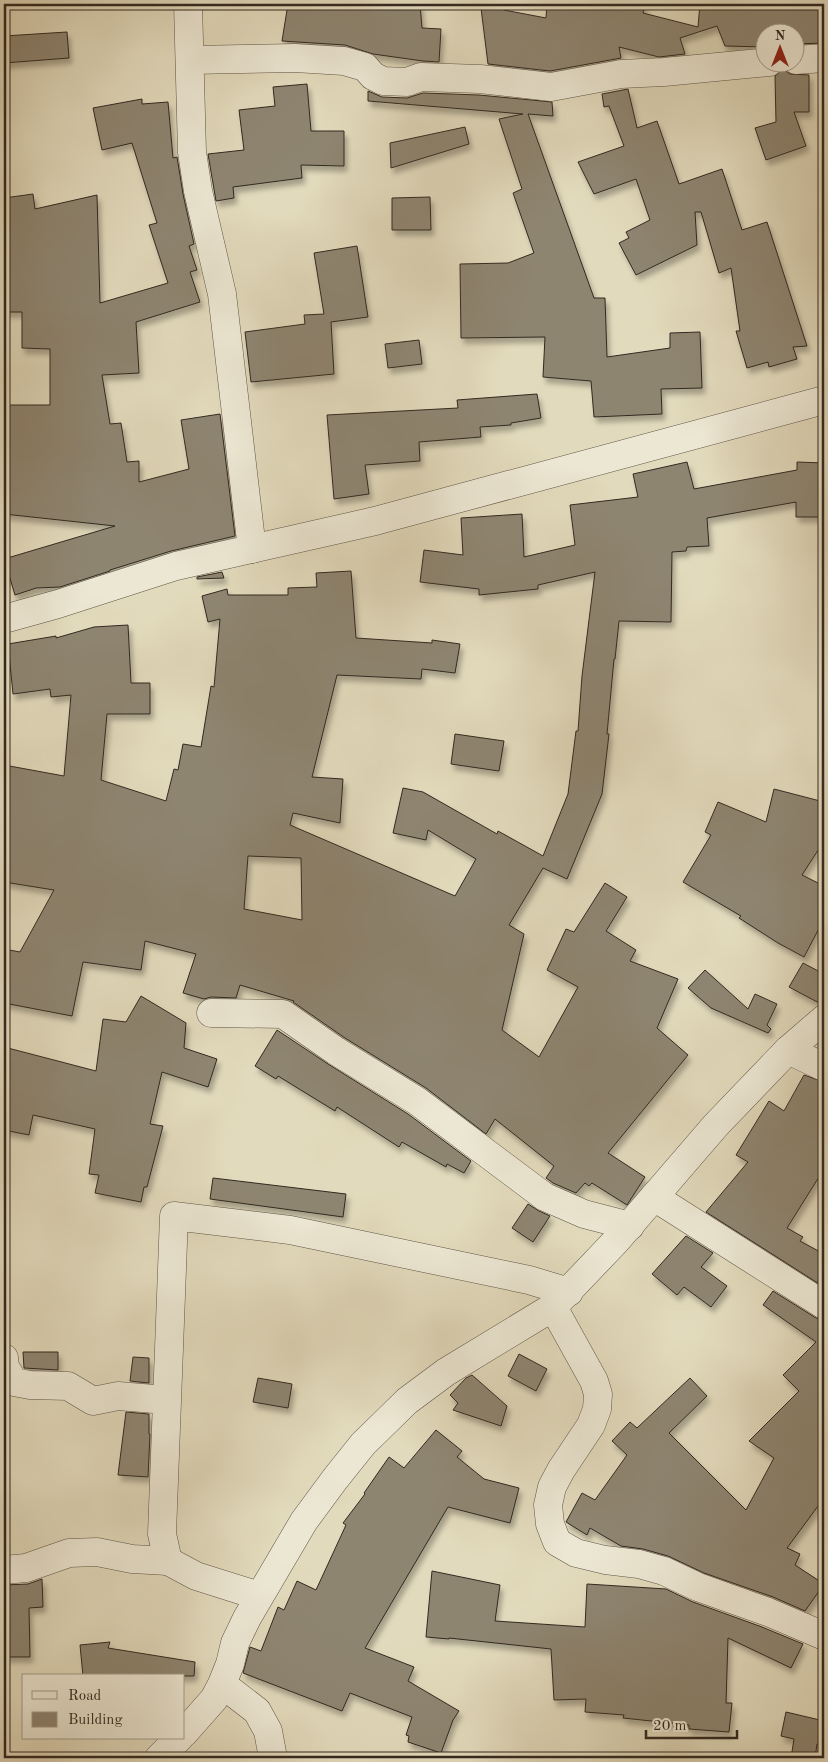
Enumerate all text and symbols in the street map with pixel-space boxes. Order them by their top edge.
north arrow [756,22,806,72]
text: N [775,29,786,43]
legend [22,1674,185,1740]
text: Road [68,1689,102,1704]
scale bar [646,1707,737,1739]
text: Building [68,1713,123,1728]
text: 20 m [653,1719,687,1734]

